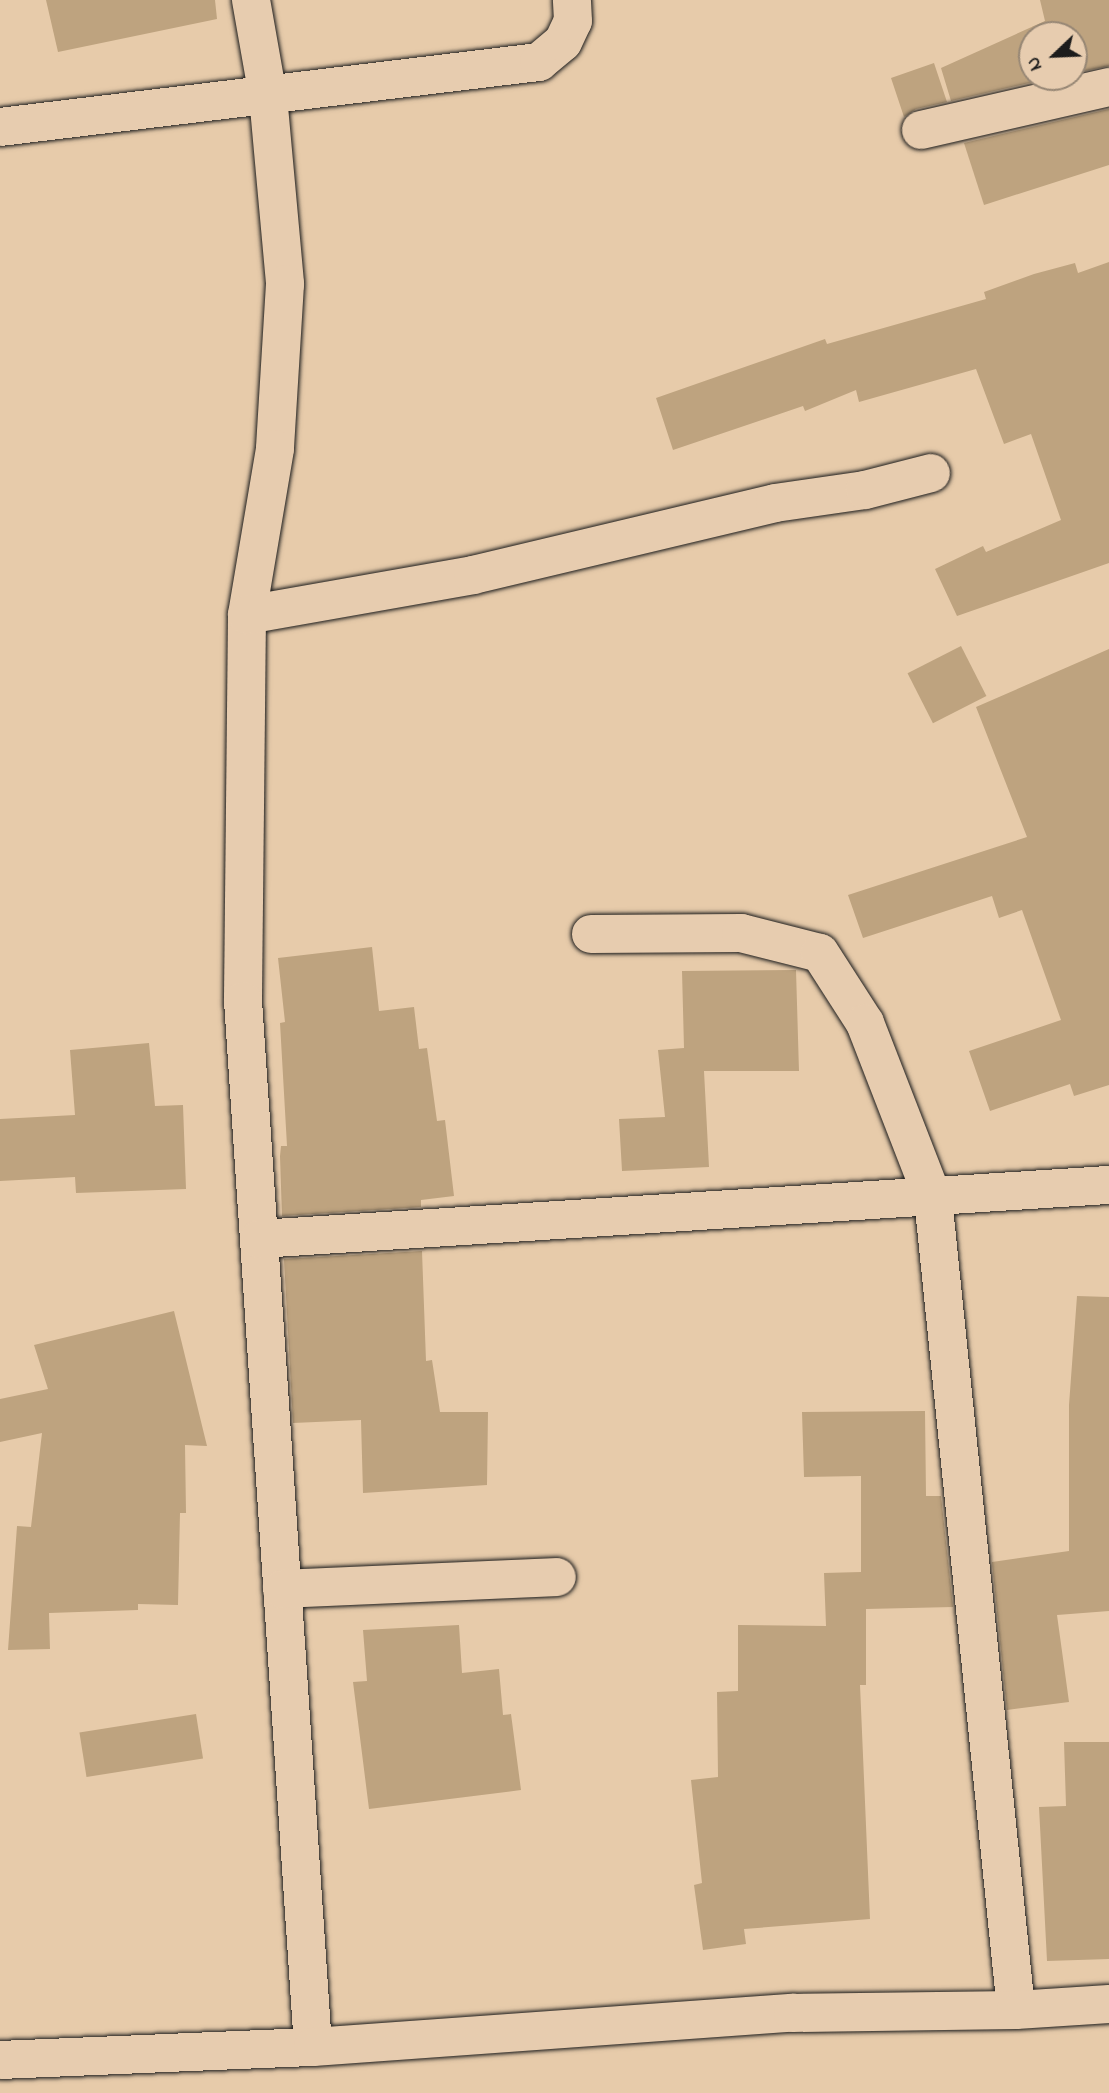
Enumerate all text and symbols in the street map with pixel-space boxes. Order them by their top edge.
north arrow [1018,21,1088,91]
text: N [1020,52,1050,75]

